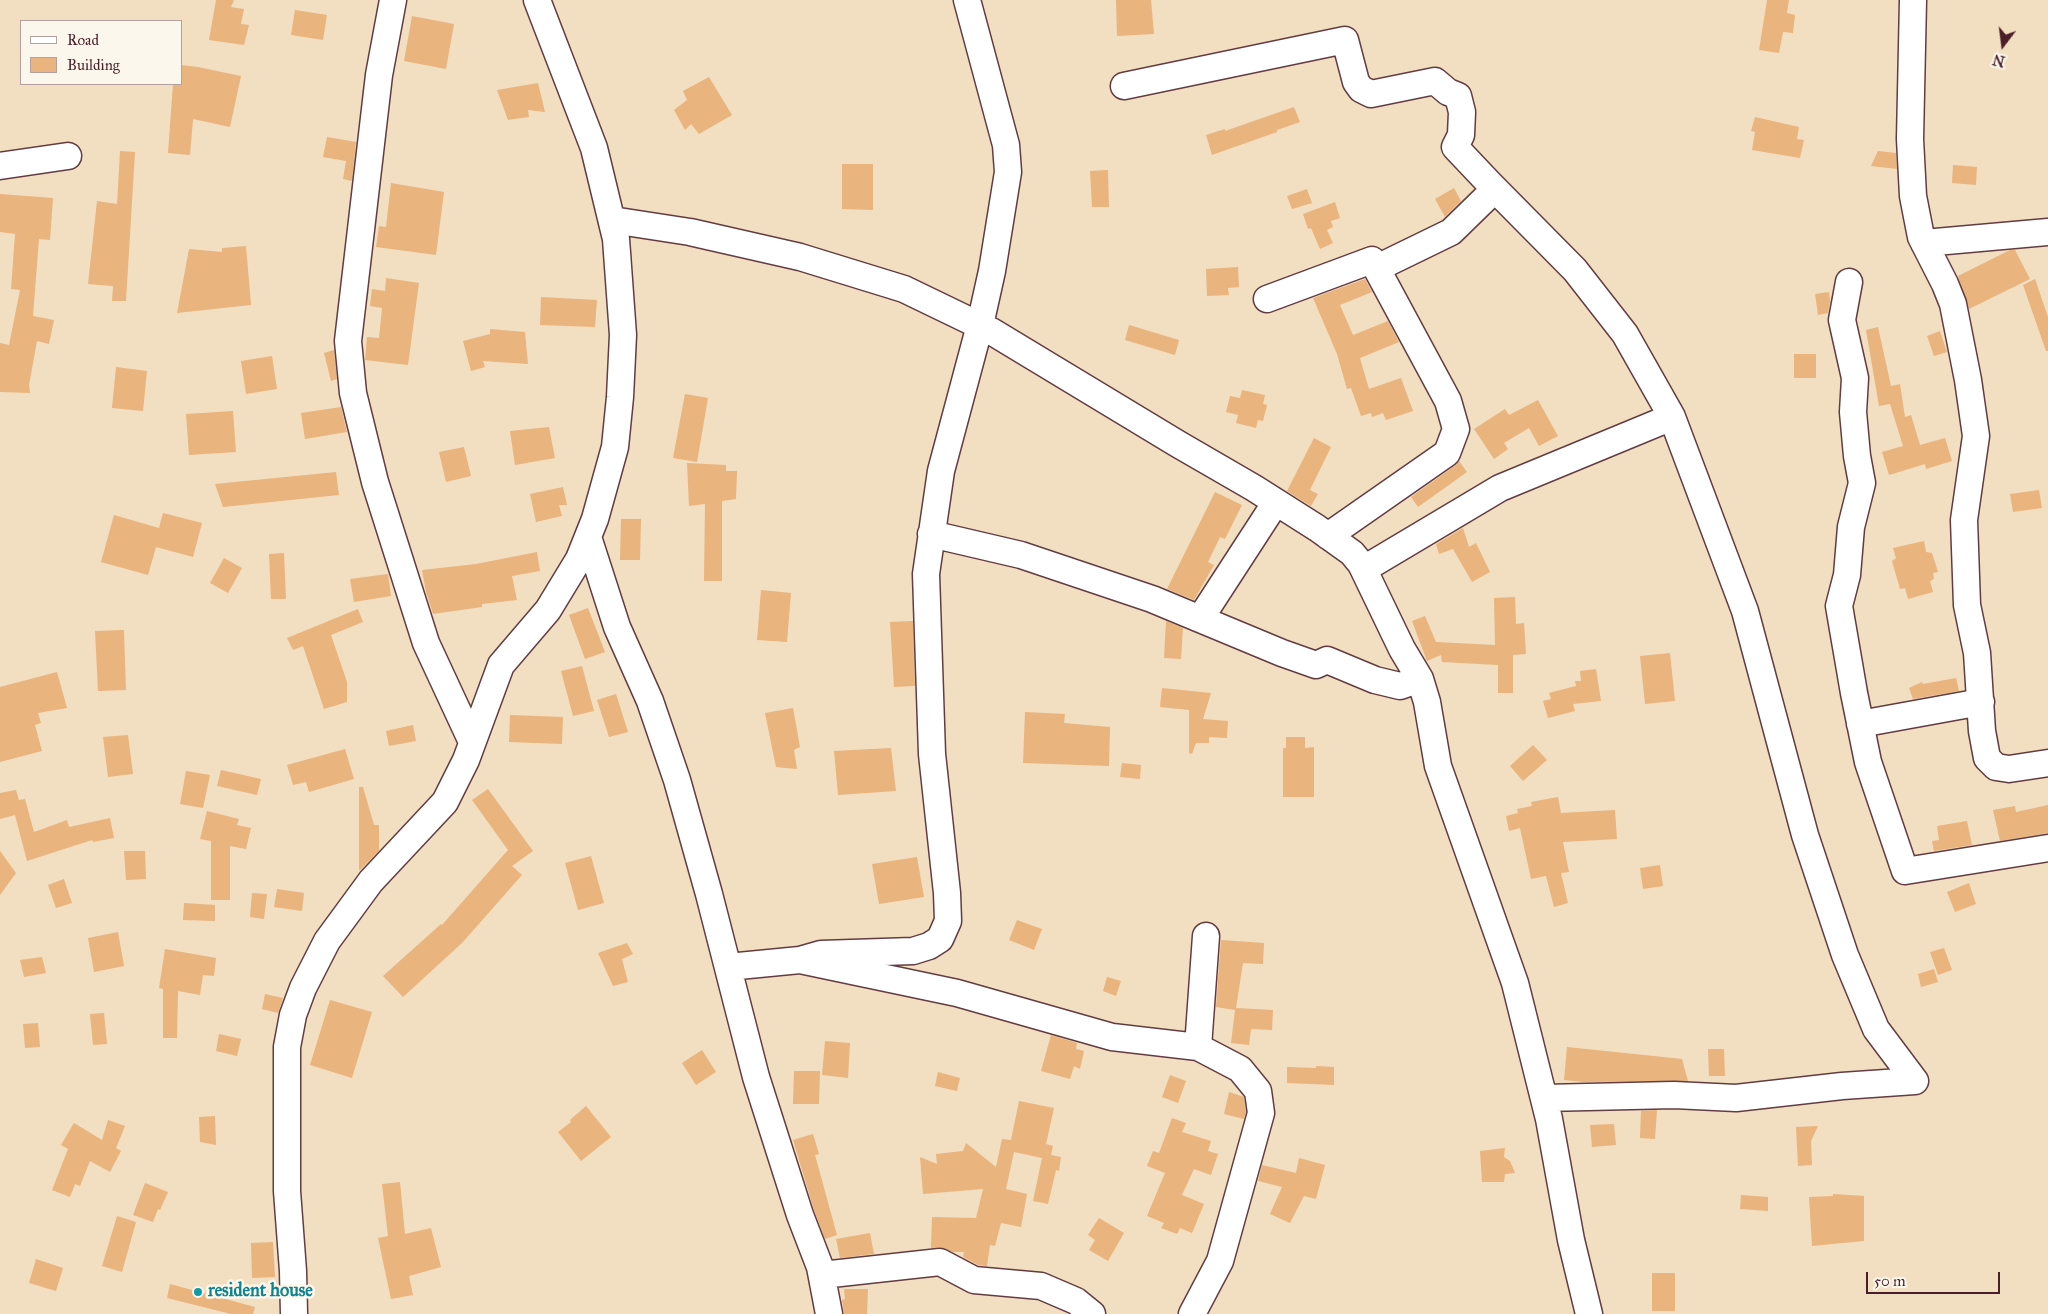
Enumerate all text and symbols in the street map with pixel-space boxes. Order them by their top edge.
legend [20,20,182,85]
north arrow [1978,20,2028,70]
text: Road [67,31,99,49]
text: N [1991,50,2007,70]
text: Building [67,56,120,74]
scale bar [1868,1262,2002,1294]
text: 50 m [1874,1272,1906,1290]
place label: resident house [208,1281,313,1303]
marker: resident house [192,1286,204,1298]

